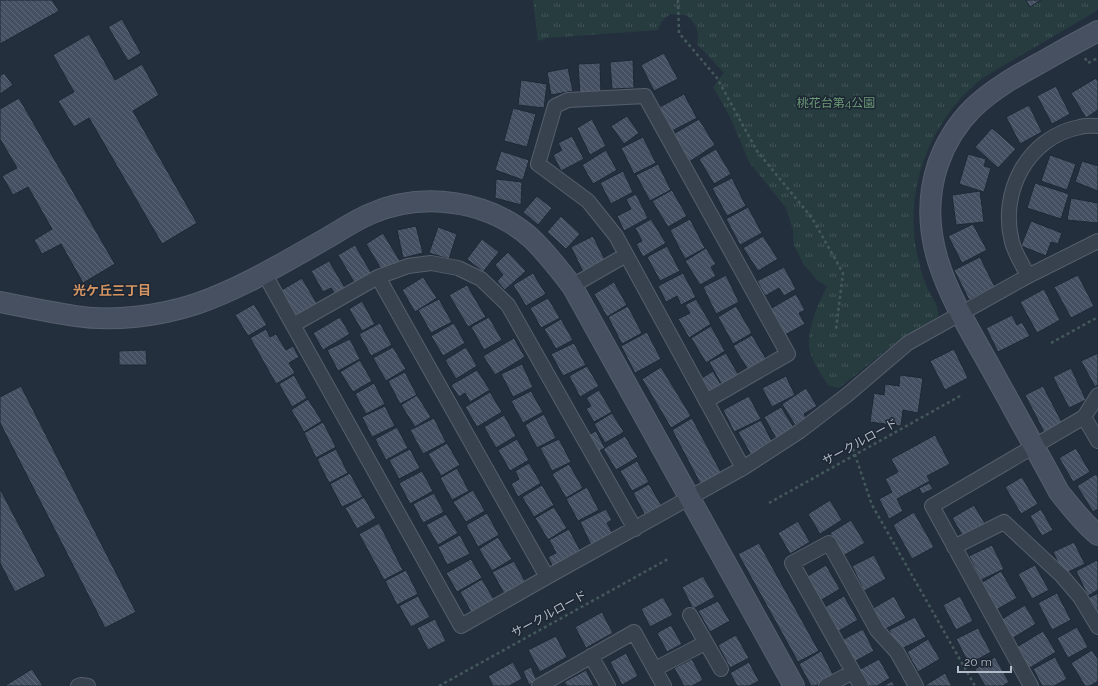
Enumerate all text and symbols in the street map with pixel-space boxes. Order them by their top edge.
park label: 桃花台第4公園 [797,96,875,110]
district label: 光ケ丘三丁目 [73,283,151,298]
street label: サークルロード [820,416,900,468]
street label: サークルロード [509,588,589,640]
scale bar [958,648,1011,674]
text: 20 m [964,655,992,669]

